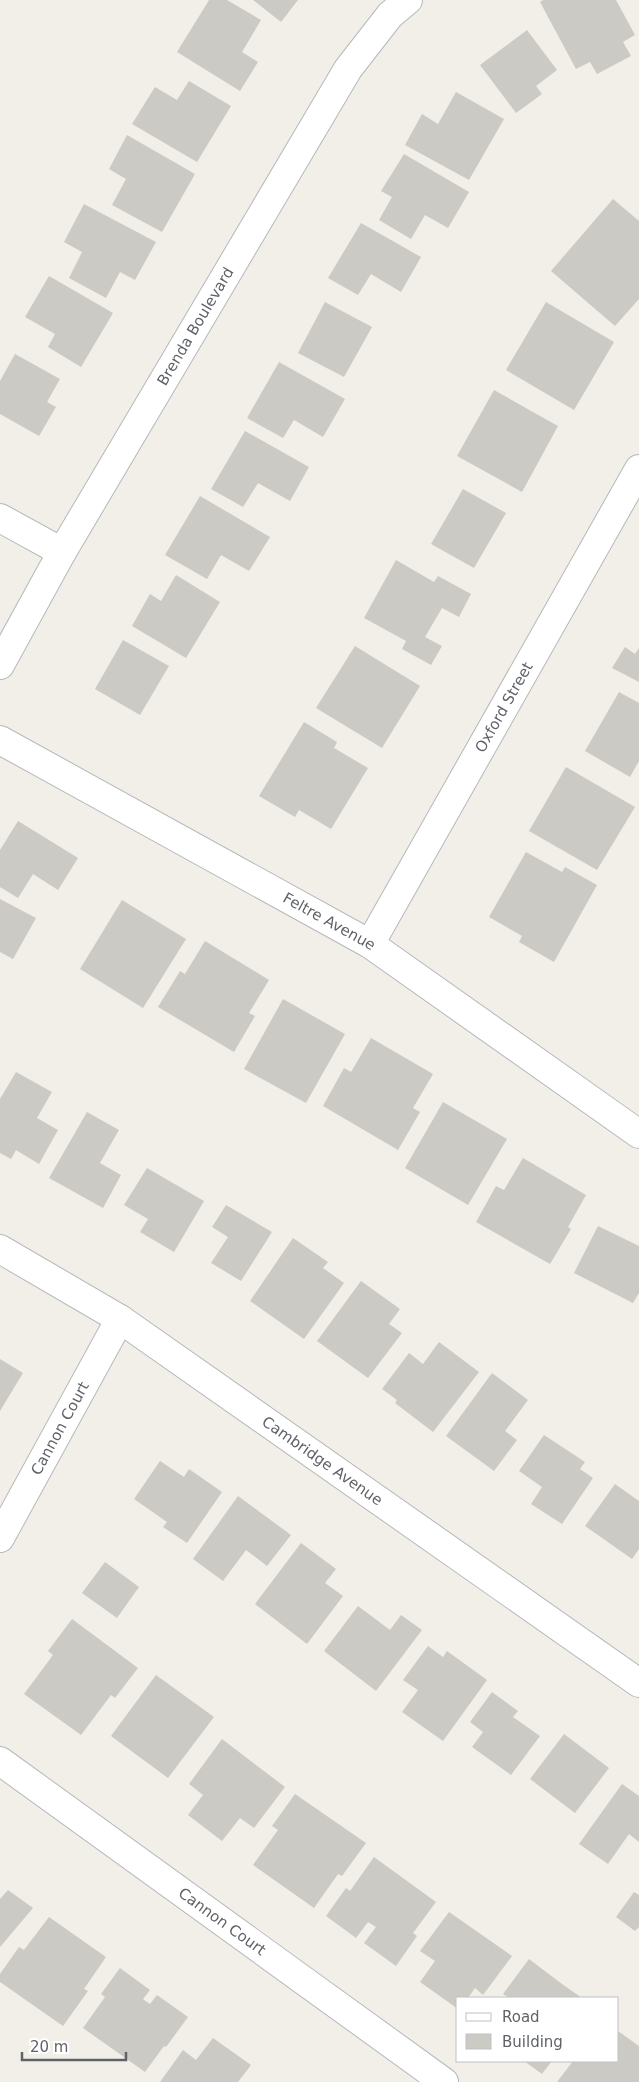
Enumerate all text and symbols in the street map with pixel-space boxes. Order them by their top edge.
street label: Brenda Boulevard [154,264,238,389]
street label: Oxford Street [471,659,537,756]
street label: Feltre Avenue [280,889,379,954]
street label: Cannon Court [27,1379,93,1478]
street label: Cambridge Avenue [259,1412,386,1509]
street label: Cannon Court [175,1884,269,1959]
legend [456,1997,619,2062]
text: Road [502,2008,540,2026]
scale bar [22,2030,126,2062]
text: Building [502,2033,563,2051]
text: 20 m [30,2038,68,2056]

